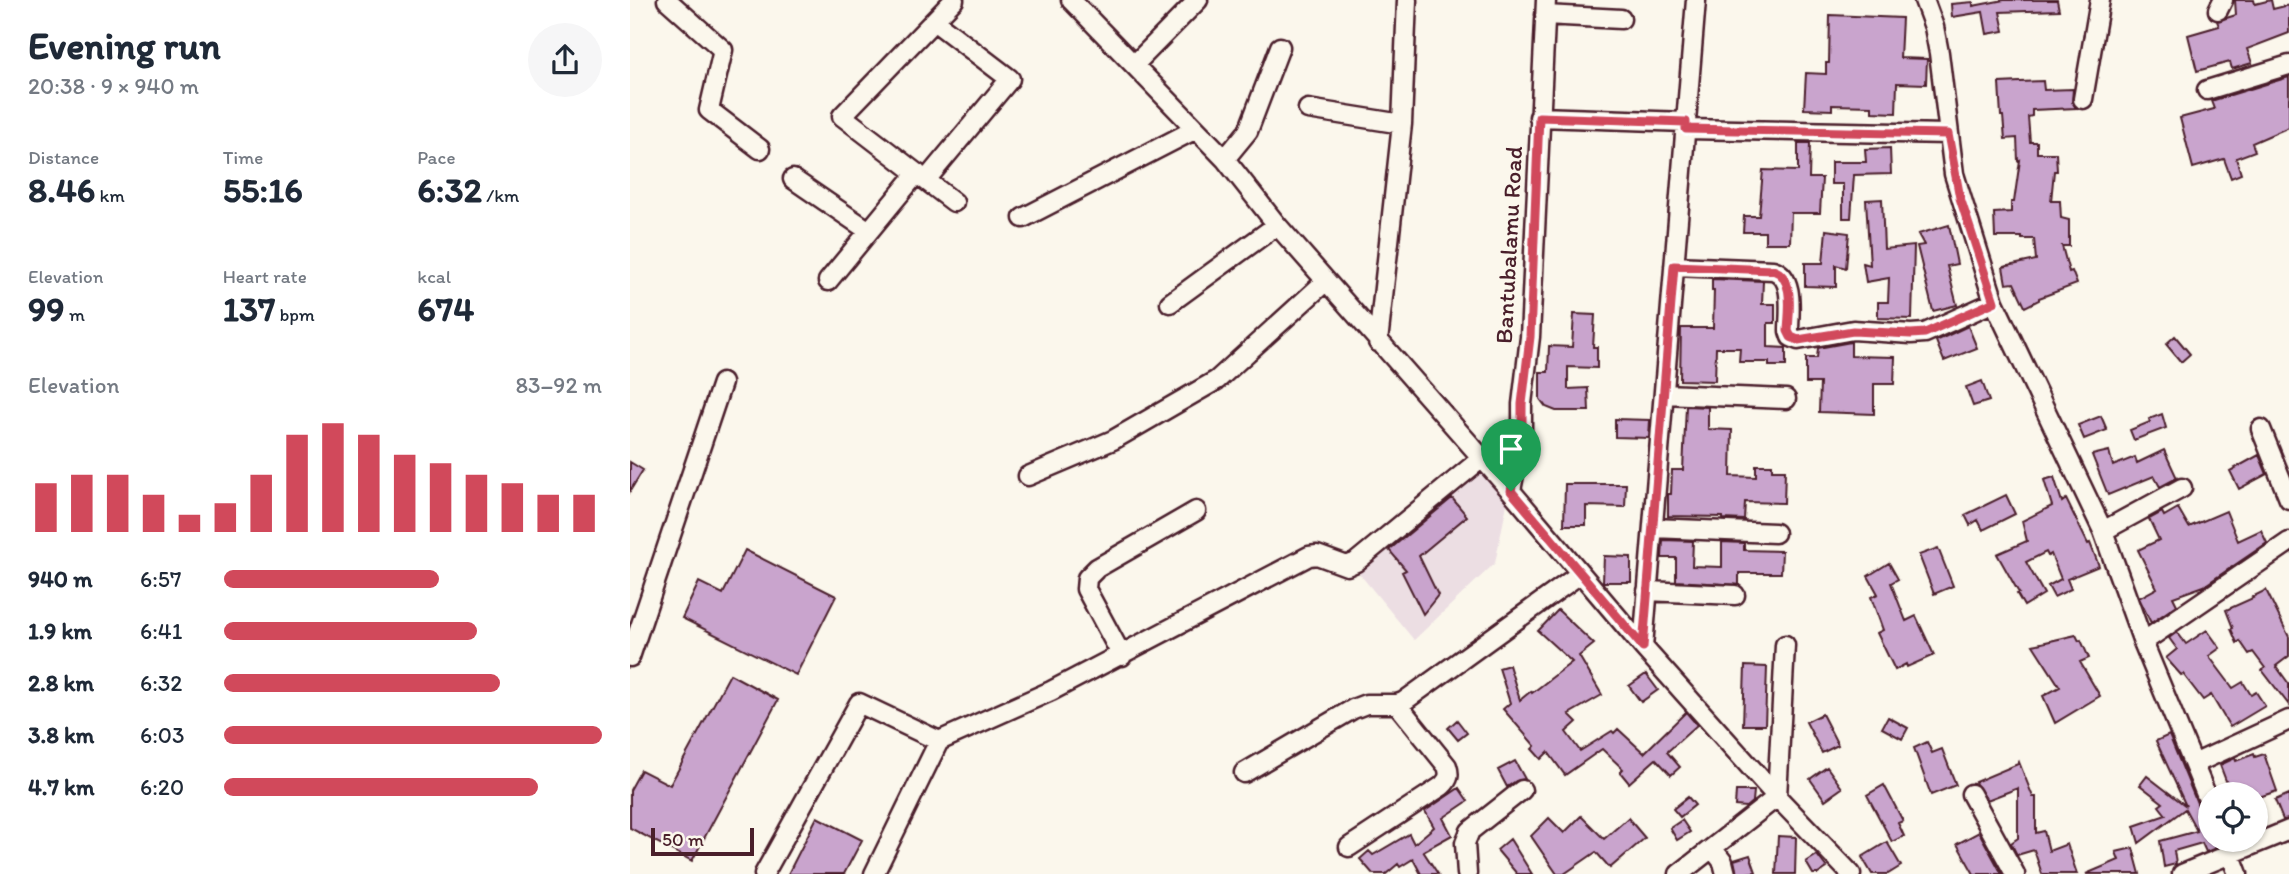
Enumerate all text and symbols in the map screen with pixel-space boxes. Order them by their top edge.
text: Evening run [28,23,221,69]
button: share [528,23,602,97]
text: 20:38 · 9 × 940 m [28,72,199,100]
street label: Bantubalamu Road [1489,145,1528,345]
text: Distance [28,146,99,169]
text: Time [223,146,263,169]
text: Pace [417,146,455,169]
text: 8.46 [28,169,95,211]
text: 55:16 [223,169,303,211]
text: 6:32 [417,169,482,211]
text: km [95,184,125,207]
text: /km [482,184,519,207]
text: Elevation [28,265,104,288]
text: Heart rate [223,265,307,288]
text: kcal [417,265,451,288]
text: 99 [28,288,65,330]
text: 137 [223,288,275,330]
text: 674 [417,288,474,330]
text: m [65,303,85,326]
text: bpm [275,303,315,326]
text: Elevation [28,371,119,399]
text: 83–92 m [515,371,602,399]
pin [1481,419,1541,491]
icon: arrive [1492,430,1530,468]
text: 940 m [28,565,93,593]
text: 6:57 [140,565,181,593]
text: 1.9 km [28,617,92,645]
text: 6:41 [140,617,182,645]
text: 2.8 km [28,669,94,697]
text: 6:32 [140,669,182,697]
text: 3.8 km [28,721,94,749]
text: 6:03 [140,721,185,749]
text: 4.7 km [28,773,94,801]
text: 6:20 [140,773,184,801]
map controls [2198,782,2268,852]
button: locate [2198,782,2268,852]
scale bar [651,825,754,857]
text: 50 m [662,828,704,851]

